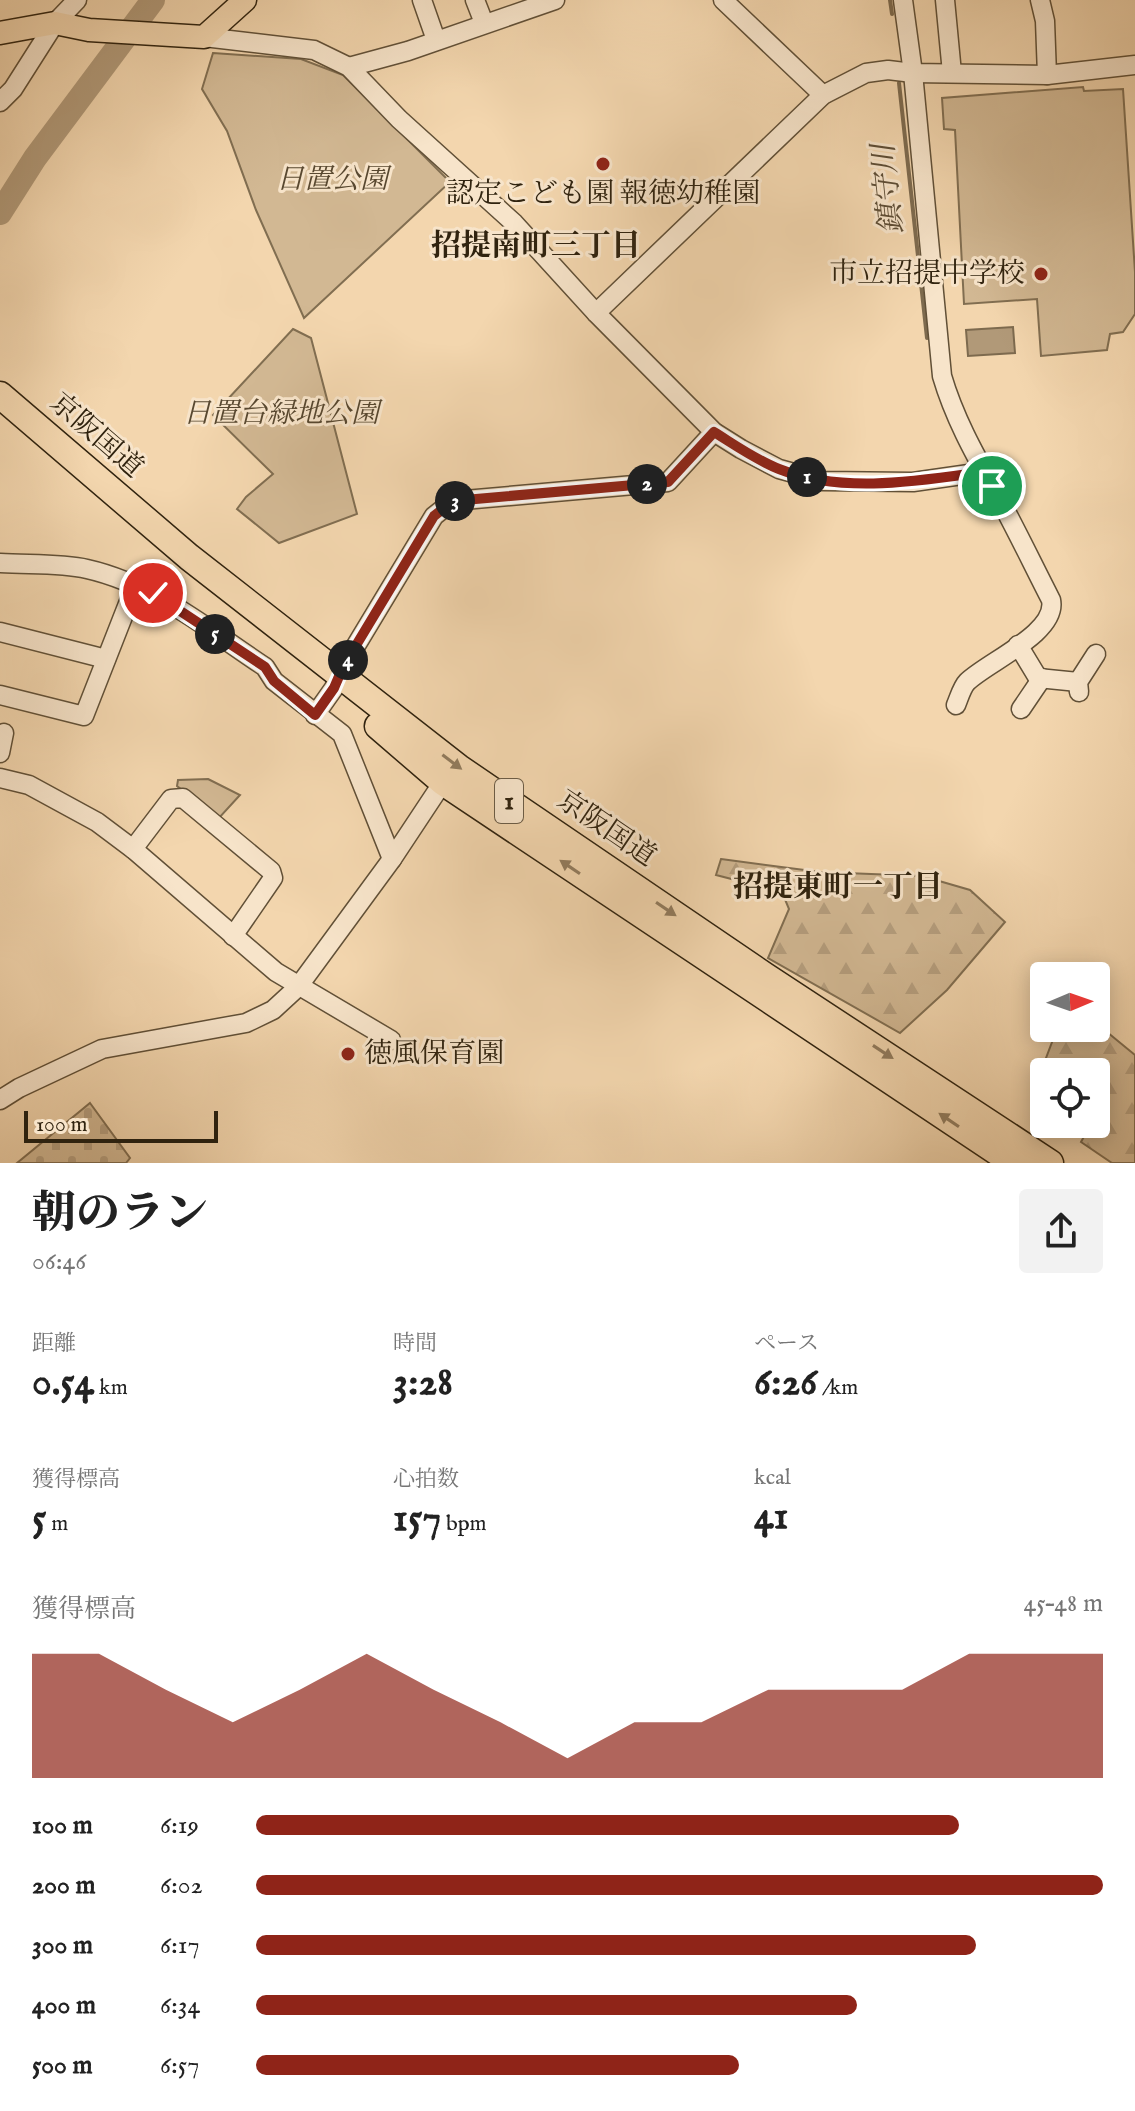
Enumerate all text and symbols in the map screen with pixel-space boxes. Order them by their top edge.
water label: 鎮守川 [865,139,913,236]
marker: 認定こども園 報徳幼稚園 [594,155,612,173]
park label: 日置公園 [276,163,392,198]
place label: 認定こども園 報徳幼稚園 [446,177,760,212]
district label: 招提南町三丁目 [431,228,641,266]
place label: 市立招提中学校 [829,257,1025,292]
marker: 市立招提中学校 [1032,265,1050,283]
street label: 京阪国道 [42,386,150,486]
park label: 日置台緑地公園 [183,397,383,432]
pin [958,452,1026,520]
pin: 1 [787,457,827,497]
text: 1 [803,463,811,491]
pin: 2 [627,464,667,504]
icon: arrive [970,464,1014,508]
text: 2 [642,470,652,498]
pin: 3 [435,481,475,521]
text: 3 [451,487,459,515]
pin [119,559,187,627]
icon: check [131,571,175,615]
pin: 5 [195,614,235,654]
text: 5 [211,620,219,648]
pin: 4 [328,640,368,680]
text: 4 [343,646,353,674]
one-way arrow [441,753,462,769]
road number: 1 [495,779,523,823]
street label: 京阪国道 [550,783,662,875]
one-way arrow [559,860,580,875]
district label: 招提東町一丁目 [733,869,943,907]
one-way arrow [656,901,677,916]
north arrow [1030,962,1110,1042]
map controls [1030,962,1110,1138]
place label: 徳風保育園 [364,1037,504,1072]
marker: 徳風保育園 [339,1045,357,1063]
one-way arrow [872,1045,894,1059]
button: locate [1030,1058,1110,1138]
scale bar [24,1107,218,1143]
text: 100 m [36,1111,88,1139]
one-way arrow [939,1112,960,1127]
text: 朝のラン [32,1187,208,1243]
button: share [1019,1189,1103,1273]
text: 06:46 [32,1245,86,1278]
text: 距離 [32,1330,76,1358]
text: 時間 [393,1330,437,1358]
text: ペース [754,1330,819,1358]
text: 0.54 [32,1358,94,1409]
text: 3:28 [393,1358,453,1409]
text: 6:26 [754,1358,817,1409]
text: km [94,1374,128,1402]
text: /km [817,1374,858,1402]
text: kcal [754,1464,791,1492]
text: 獲得標高 [32,1466,120,1494]
text: 心拍数 [393,1466,459,1494]
text: 41 [754,1492,789,1543]
text: 5 [32,1494,47,1545]
text: 157 [393,1494,441,1545]
text: m [47,1510,68,1538]
text: bpm [441,1510,487,1538]
text: 45–48 m [1024,1587,1103,1620]
text: 獲得標高 [32,1593,136,1626]
text: 100 m [32,1809,93,1842]
text: 6:19 [160,1809,199,1842]
text: 200 m [32,1869,96,1902]
text: 6:02 [160,1869,203,1902]
text: 300 m [32,1929,93,1962]
text: 6:17 [160,1929,200,1962]
text: 400 m [32,1989,96,2022]
text: 6:34 [160,1989,200,2022]
text: 500 m [32,2049,93,2082]
text: 6:57 [160,2049,199,2082]

